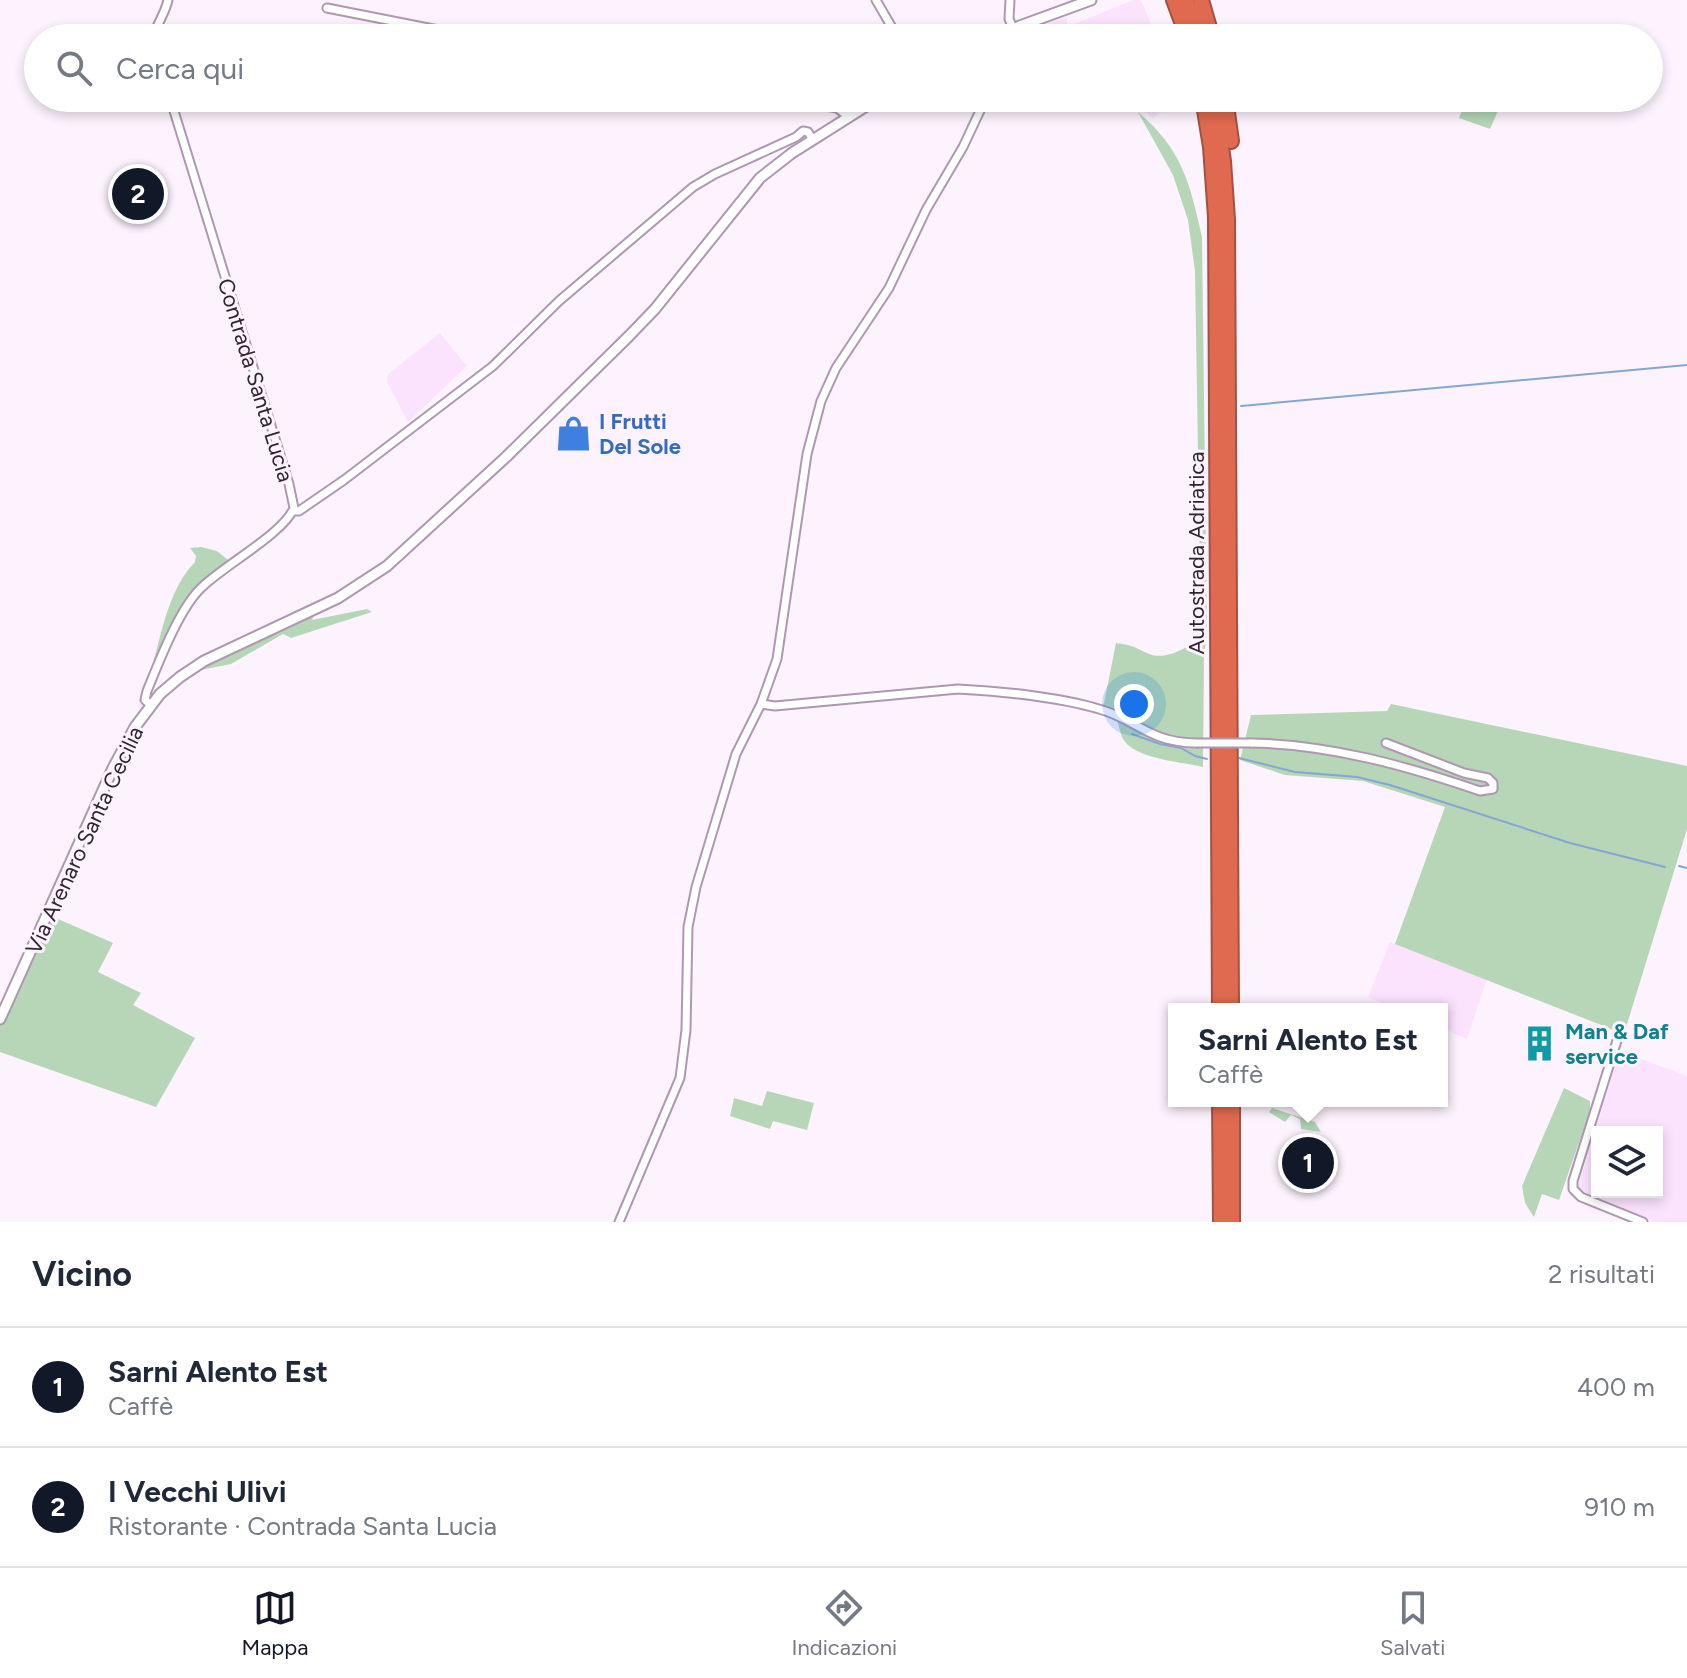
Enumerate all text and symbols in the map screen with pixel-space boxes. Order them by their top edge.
search box [24,24,1663,112]
icon: search [52,46,96,90]
text: Cerca qui [116,50,244,87]
pin: 2 [112,164,164,224]
street label: Contrada Santa Lucia [212,275,299,485]
place label: I Frutti Del Sole [599,408,681,460]
shop icon: I Frutti Del Sole [554,415,592,453]
street label: Autostrada Adriatica [1183,452,1210,654]
your location [1114,684,1154,724]
street label: Via Arenaro Santa Cecilia [20,722,149,958]
popup [1168,1003,1448,1107]
place label: Man & Daf service [1565,1018,1669,1070]
text: Sarni Alento Est [1198,1021,1418,1058]
building icon: Man & Daf service [1520,1025,1558,1063]
text: Caffè [1198,1058,1263,1090]
map controls [1591,1126,1663,1198]
button: layers [1591,1126,1663,1198]
pin: 1 [1282,1133,1334,1193]
text: Vicino [32,1254,132,1295]
text: 2 risultati [1548,1258,1655,1290]
text: Sarni Alento Est [108,1353,328,1390]
text: 1 [53,1371,63,1403]
text: 400 m [1577,1371,1655,1403]
text: Caffè [108,1390,173,1422]
text: I Vecchi Ulivi [108,1473,287,1510]
text: 2 [50,1491,66,1523]
text: 910 m [1584,1491,1655,1523]
text: Ristorante · Contrada Santa Lucia [108,1510,497,1542]
tab: Mappa [242,1586,309,1661]
tab: Indicazioni [792,1586,897,1661]
tab: Salvati [1380,1586,1445,1661]

